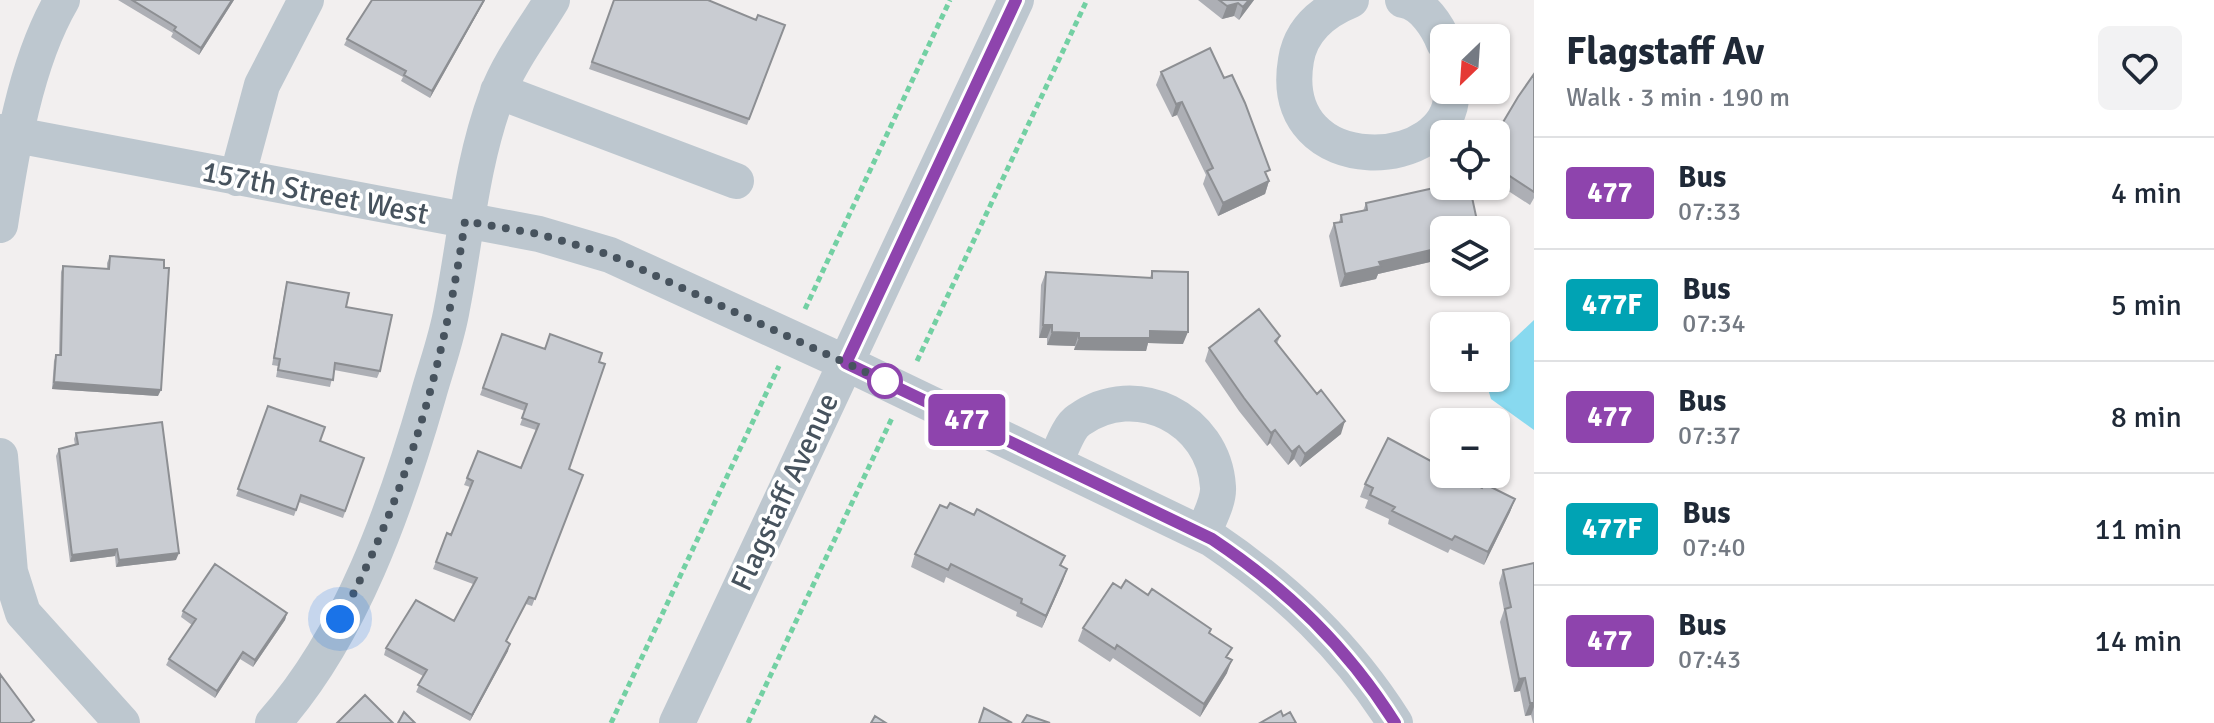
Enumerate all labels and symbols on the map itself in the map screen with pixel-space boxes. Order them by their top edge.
north arrow [1430,24,1510,104]
street label: 157th Street West [199,153,431,233]
unlabelled marker [868,364,902,398]
street label: Flagstaff Avenue [723,387,847,597]
line badge: 477 [921,394,1013,446]
your location [320,599,360,639]

